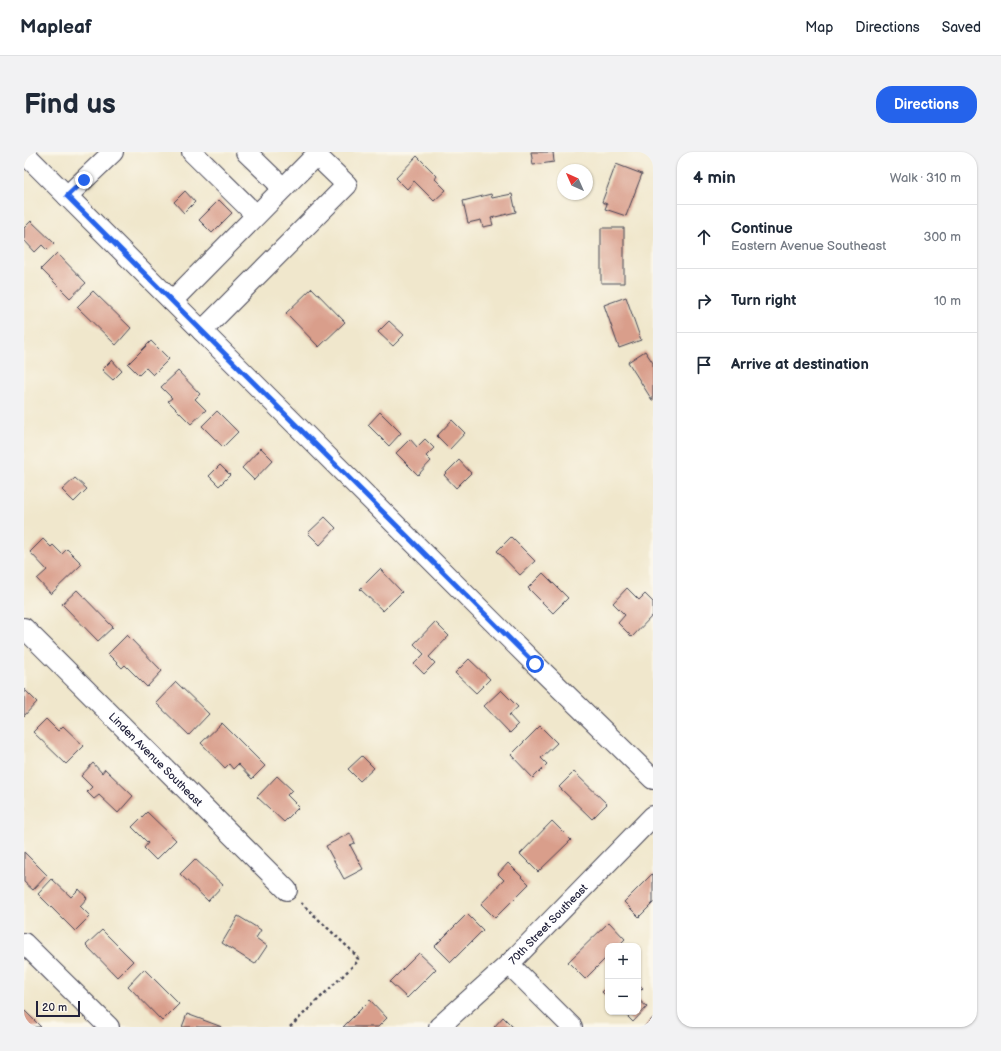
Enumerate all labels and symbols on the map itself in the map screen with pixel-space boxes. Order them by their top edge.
north arrow [557,164,593,200]
route end [75,171,93,189]
route start [526,655,544,673]
street label: Linden Avenue Southeast [106,710,206,809]
street label: 70th Street Southeast [506,881,590,967]
scale bar [36,999,80,1018]

